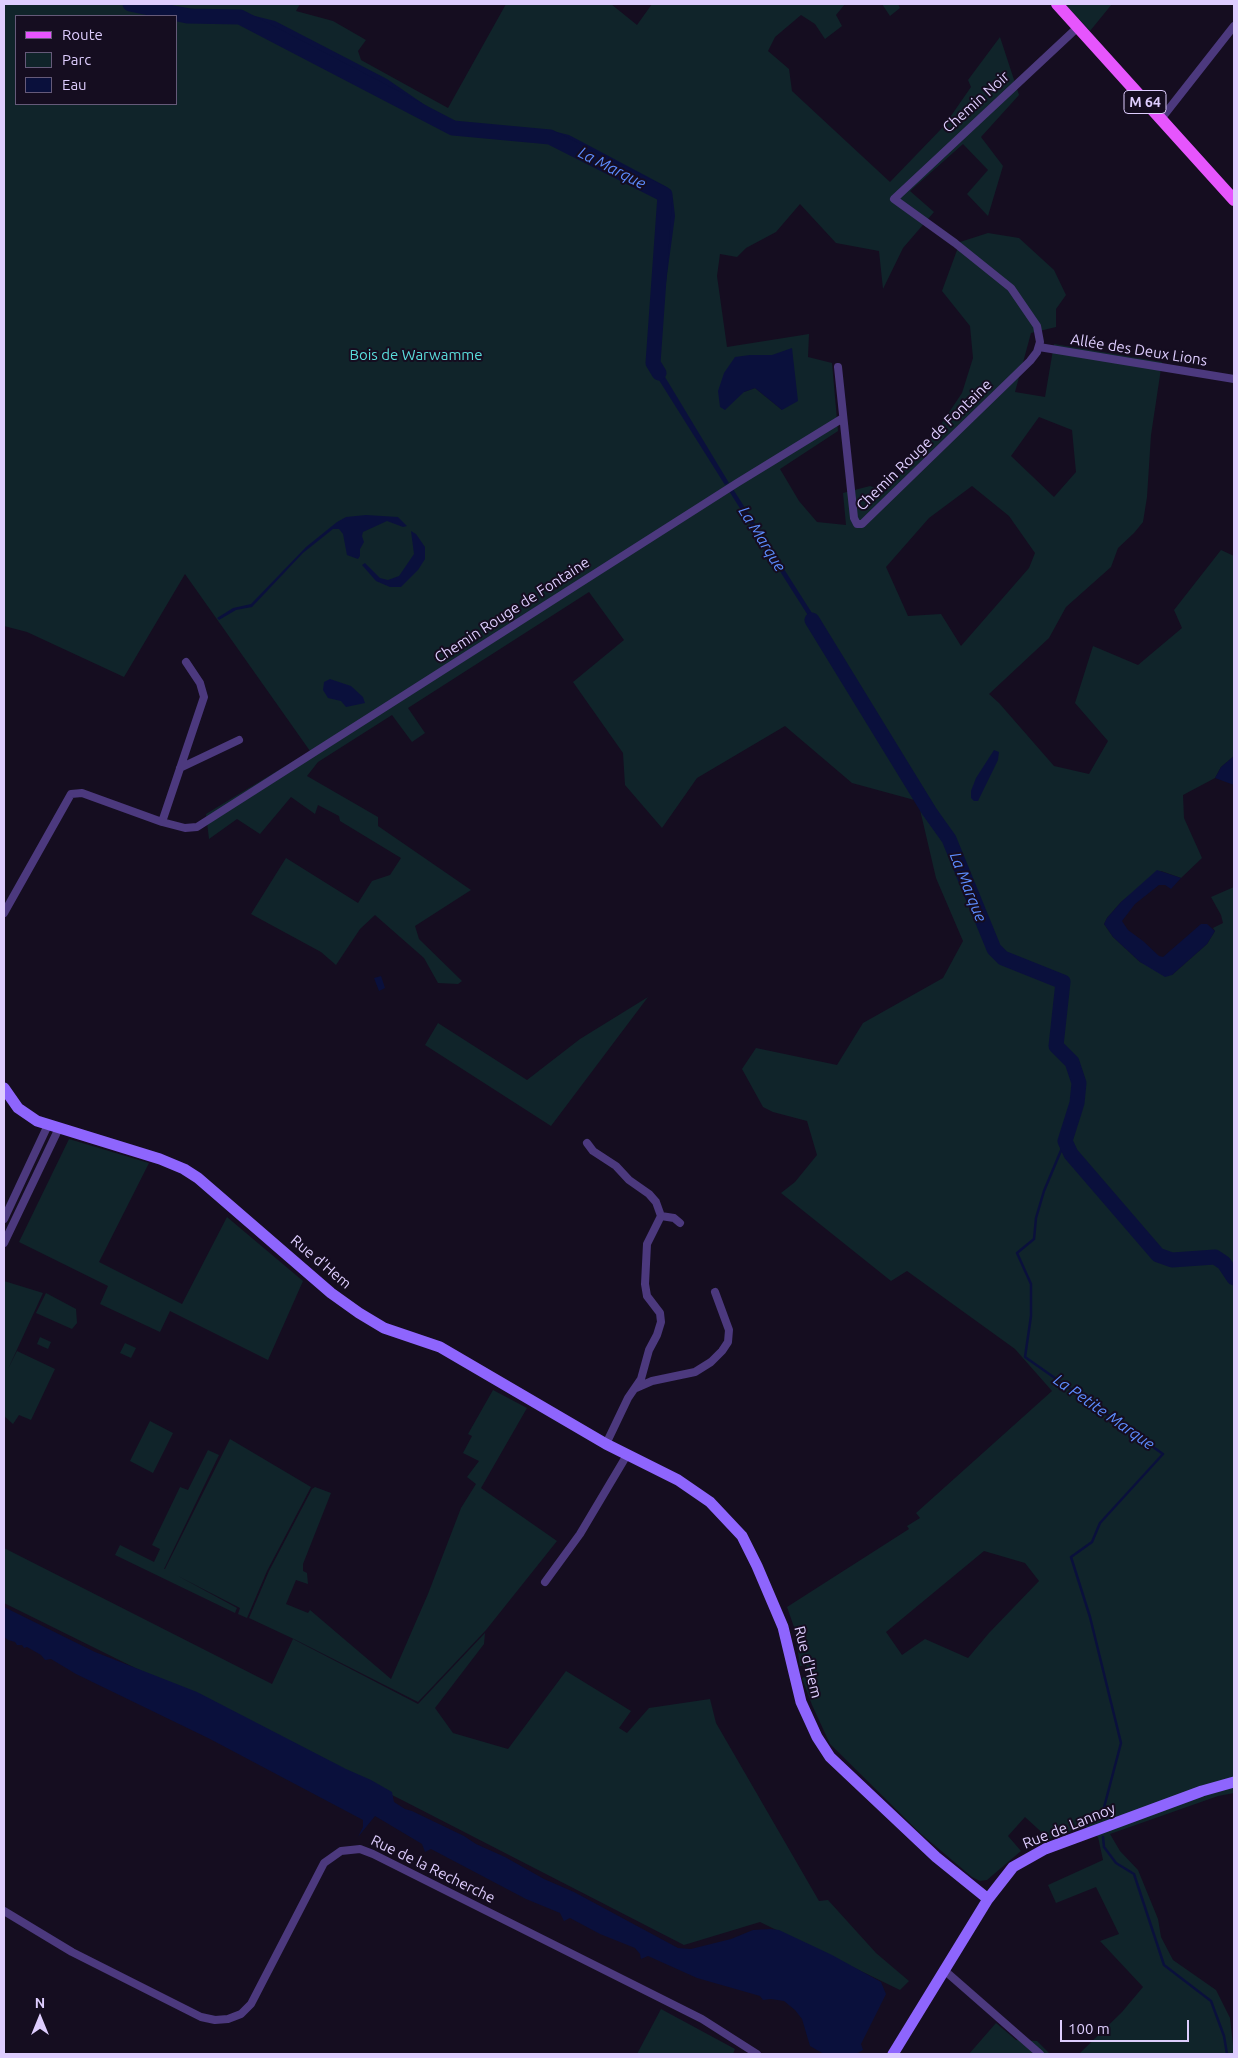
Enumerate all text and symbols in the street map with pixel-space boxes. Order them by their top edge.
legend [15,15,178,105]
text: Route [62,26,103,43]
text: Parc [62,51,91,68]
street label: Chemin Noir [939,67,1013,137]
text: Eau [62,76,87,93]
road number: M 64 [1124,90,1166,114]
water label: La Marque [575,143,649,193]
street label: Allée des Deux Lions [1069,330,1209,370]
park label: Bois de Warwamme [349,346,483,364]
street label: Chemin Rouge de Fontaine [853,376,995,514]
water label: La Marque [734,503,790,575]
street label: Chemin Rouge de Fontaine [431,553,593,667]
water label: La Marque [945,849,991,925]
street label: Rue d'Hem [287,1231,355,1293]
water label: La Petite Marque [1050,1370,1158,1454]
street label: Rue d'Hem [790,1624,826,1700]
street label: Rue de Lannoy [1020,1799,1118,1853]
street label: Rue de la Recherche [368,1831,498,1907]
north arrow [15,1993,65,2043]
text: N [35,1995,45,2011]
scale bar [1063,2010,1192,2042]
text: 100 m [1068,2020,1110,2037]

